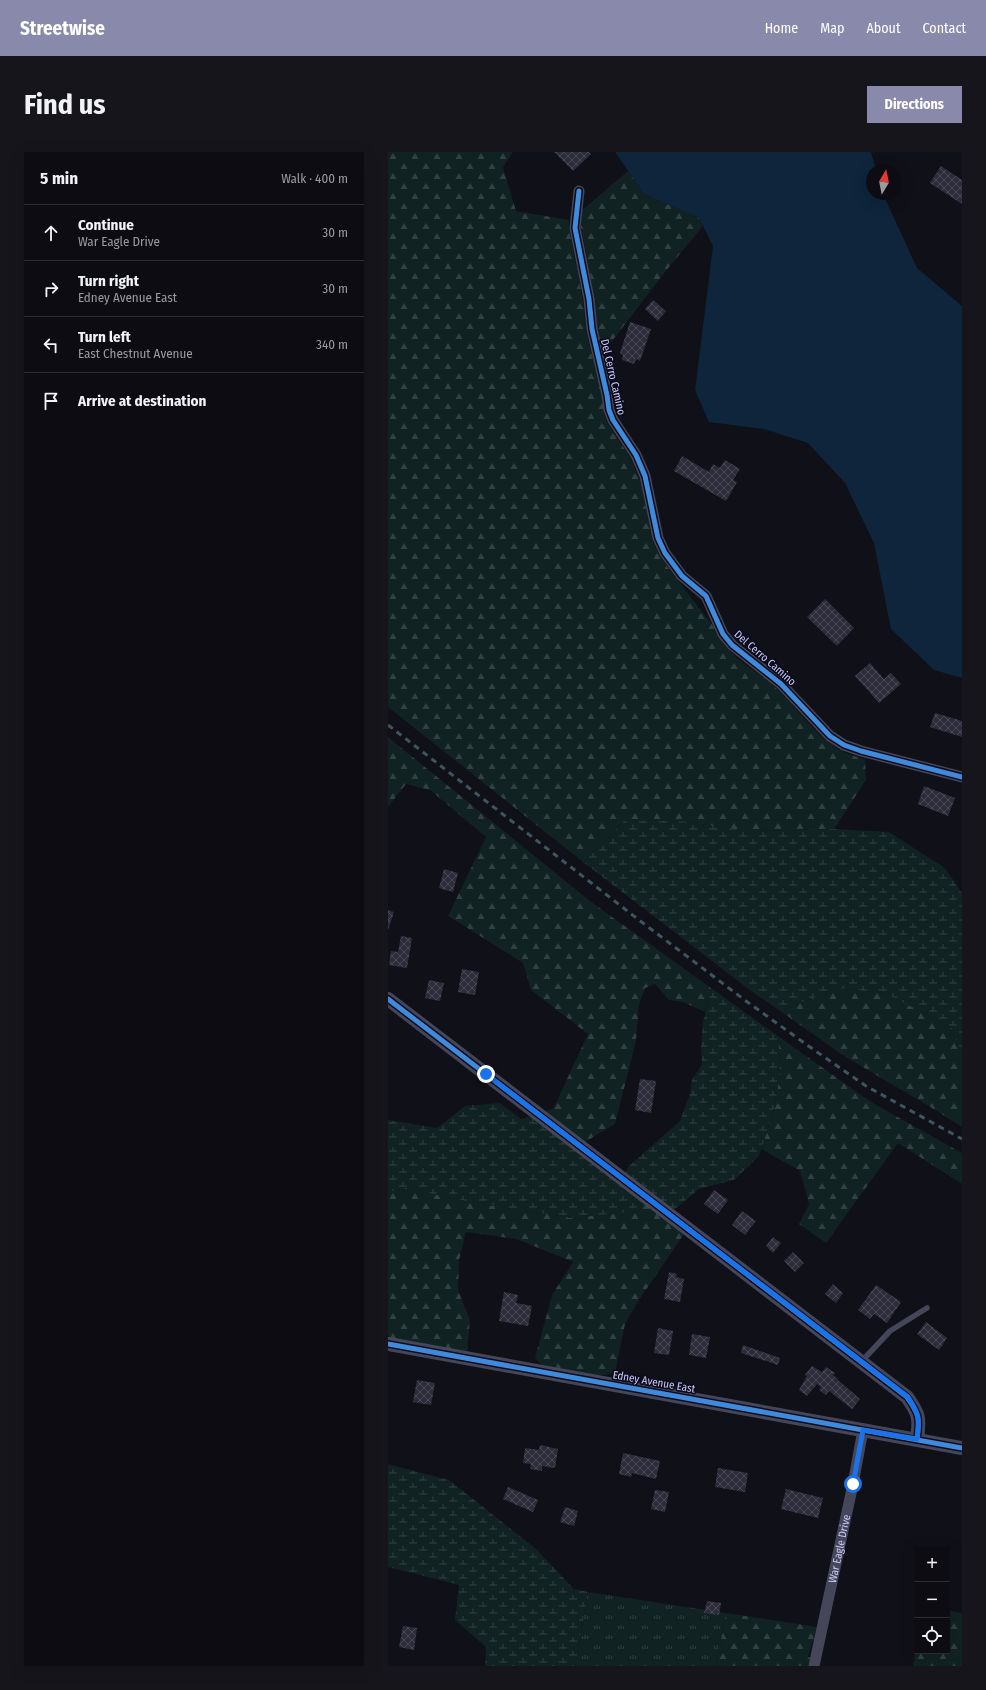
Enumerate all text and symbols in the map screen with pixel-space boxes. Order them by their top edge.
text: Streetwise [20,17,105,40]
text: Home [765,20,798,37]
text: Map [820,20,844,37]
text: About [866,20,901,37]
text: Contact [923,20,966,37]
button: Directions [867,86,962,123]
text: Find us [24,88,106,121]
north arrow [866,164,902,200]
text: 5 min [40,168,78,189]
text: Walk · 400 m [281,171,348,186]
text: Continue [78,216,134,234]
icon: ahead [40,222,62,244]
text: 30 m [322,225,348,240]
text: War Eagle Drive [78,234,160,249]
text: Turn right [78,272,139,290]
icon: right [40,278,62,300]
text: 30 m [322,281,348,296]
text: Edney Avenue East [78,290,177,305]
text: Turn left [78,328,131,346]
icon: left [40,334,62,356]
text: 340 m [316,337,348,352]
street label: Del Cerro Camino [598,338,628,416]
text: East Chestnut Avenue [78,346,193,361]
icon: arrive [40,390,62,412]
text: Arrive at destination [78,392,206,410]
street label: Del Cerro Camino [731,628,799,688]
route end [477,1065,495,1083]
street label: Edney Avenue East [612,1368,697,1396]
route start [844,1475,862,1493]
street label: War Eagle Drive [826,1513,853,1584]
map controls [914,1546,950,1654]
button: + [914,1546,950,1582]
button: − [914,1582,950,1618]
button: locate [914,1618,950,1654]

